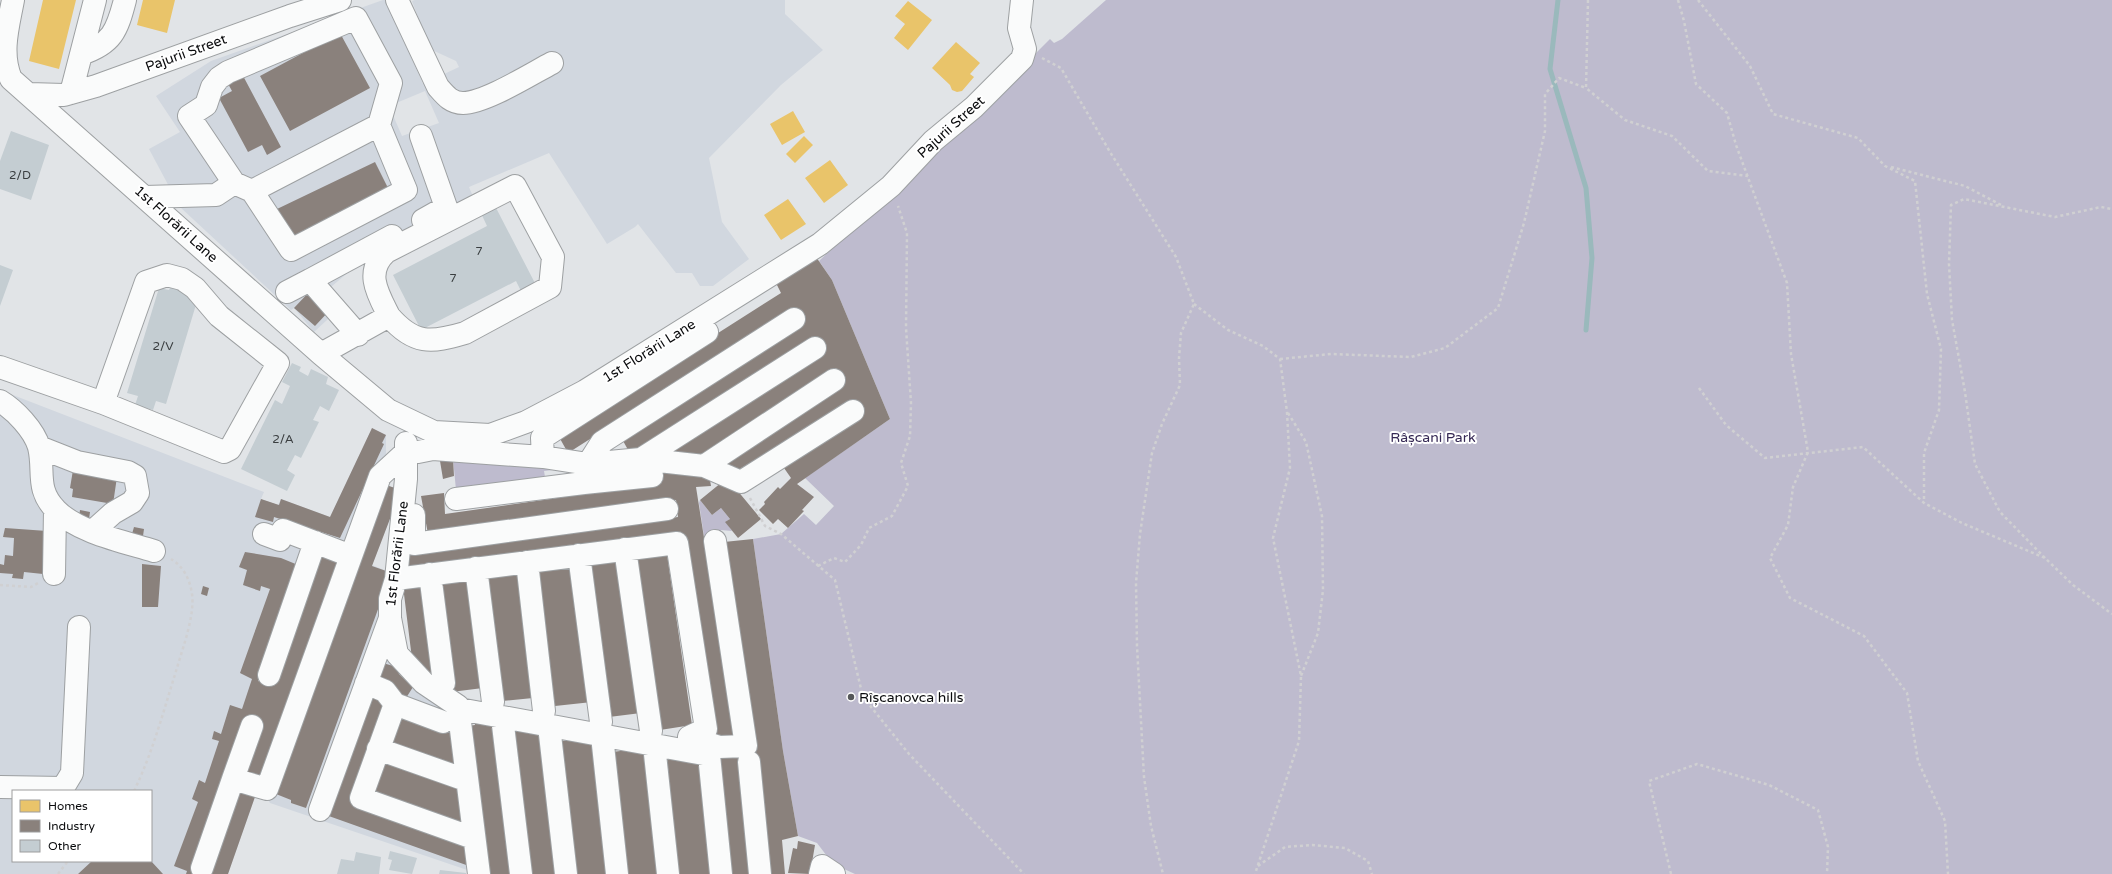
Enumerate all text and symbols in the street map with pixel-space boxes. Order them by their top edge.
street label: Pajurii Street [143,30,229,76]
street label: Pajurii Street [914,92,989,162]
house number: 2/D [9,168,31,182]
street label: 1st Florării Lane [131,182,221,266]
house number: 7 [475,244,483,258]
house number: 7 [449,271,457,285]
street label: 1st Florării Lane [599,316,699,386]
house number: 2/V [152,339,174,353]
park label: Râșcani Park [1390,429,1476,446]
house number: 2/A [272,432,294,446]
street label: 1st Florării Lane [382,500,412,608]
place label: Rîșcanovca hills [859,689,964,706]
marker: Rîșcanovca hills [846,692,856,702]
legend [12,790,152,862]
text: Homes [48,799,88,813]
text: Industry [48,819,95,833]
text: Other [48,839,81,853]

